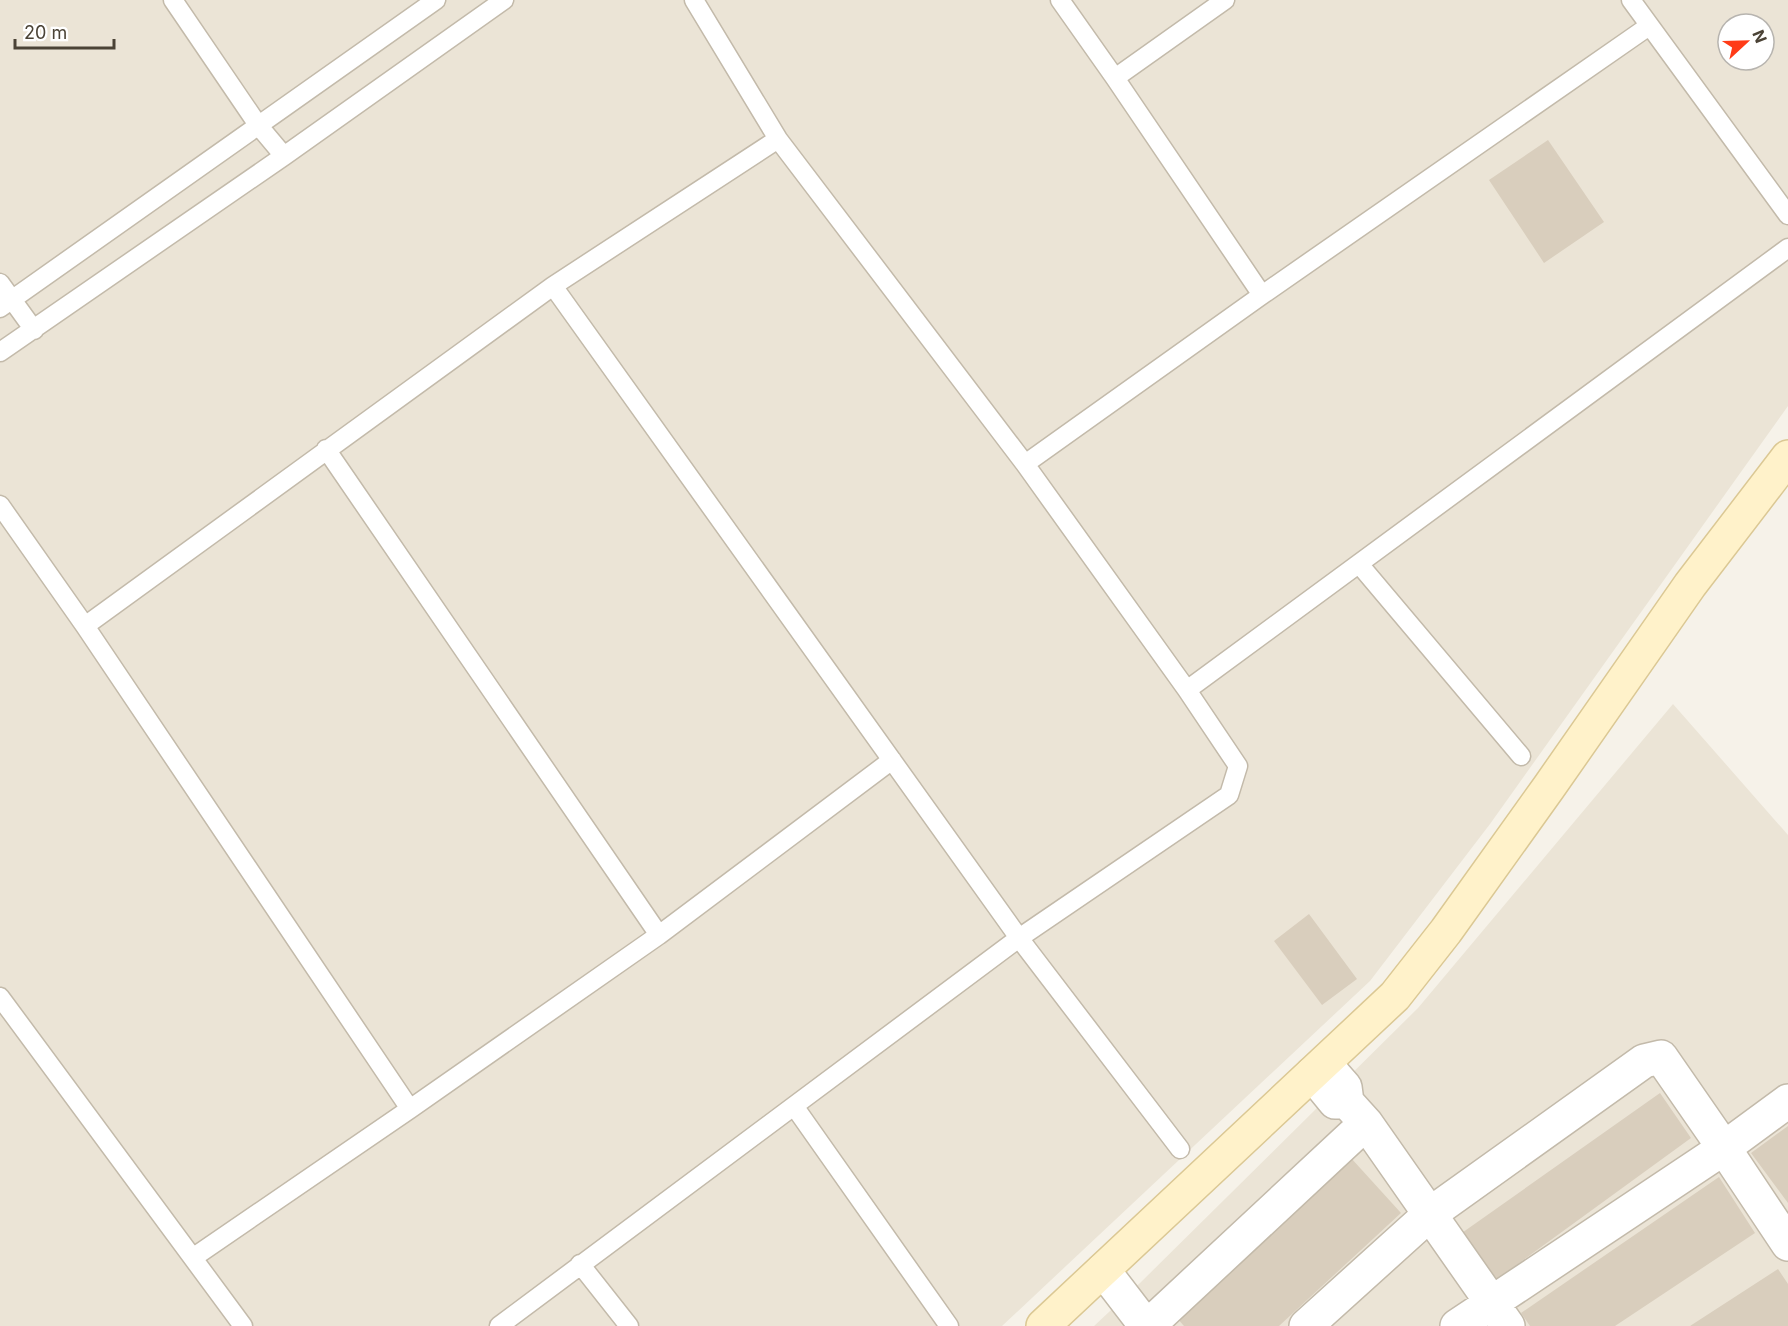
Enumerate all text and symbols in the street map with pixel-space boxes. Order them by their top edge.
scale bar [15,12,114,50]
north arrow [1716,12,1776,72]
text: 20 m [24,22,67,43]
text: N [1748,27,1771,46]

